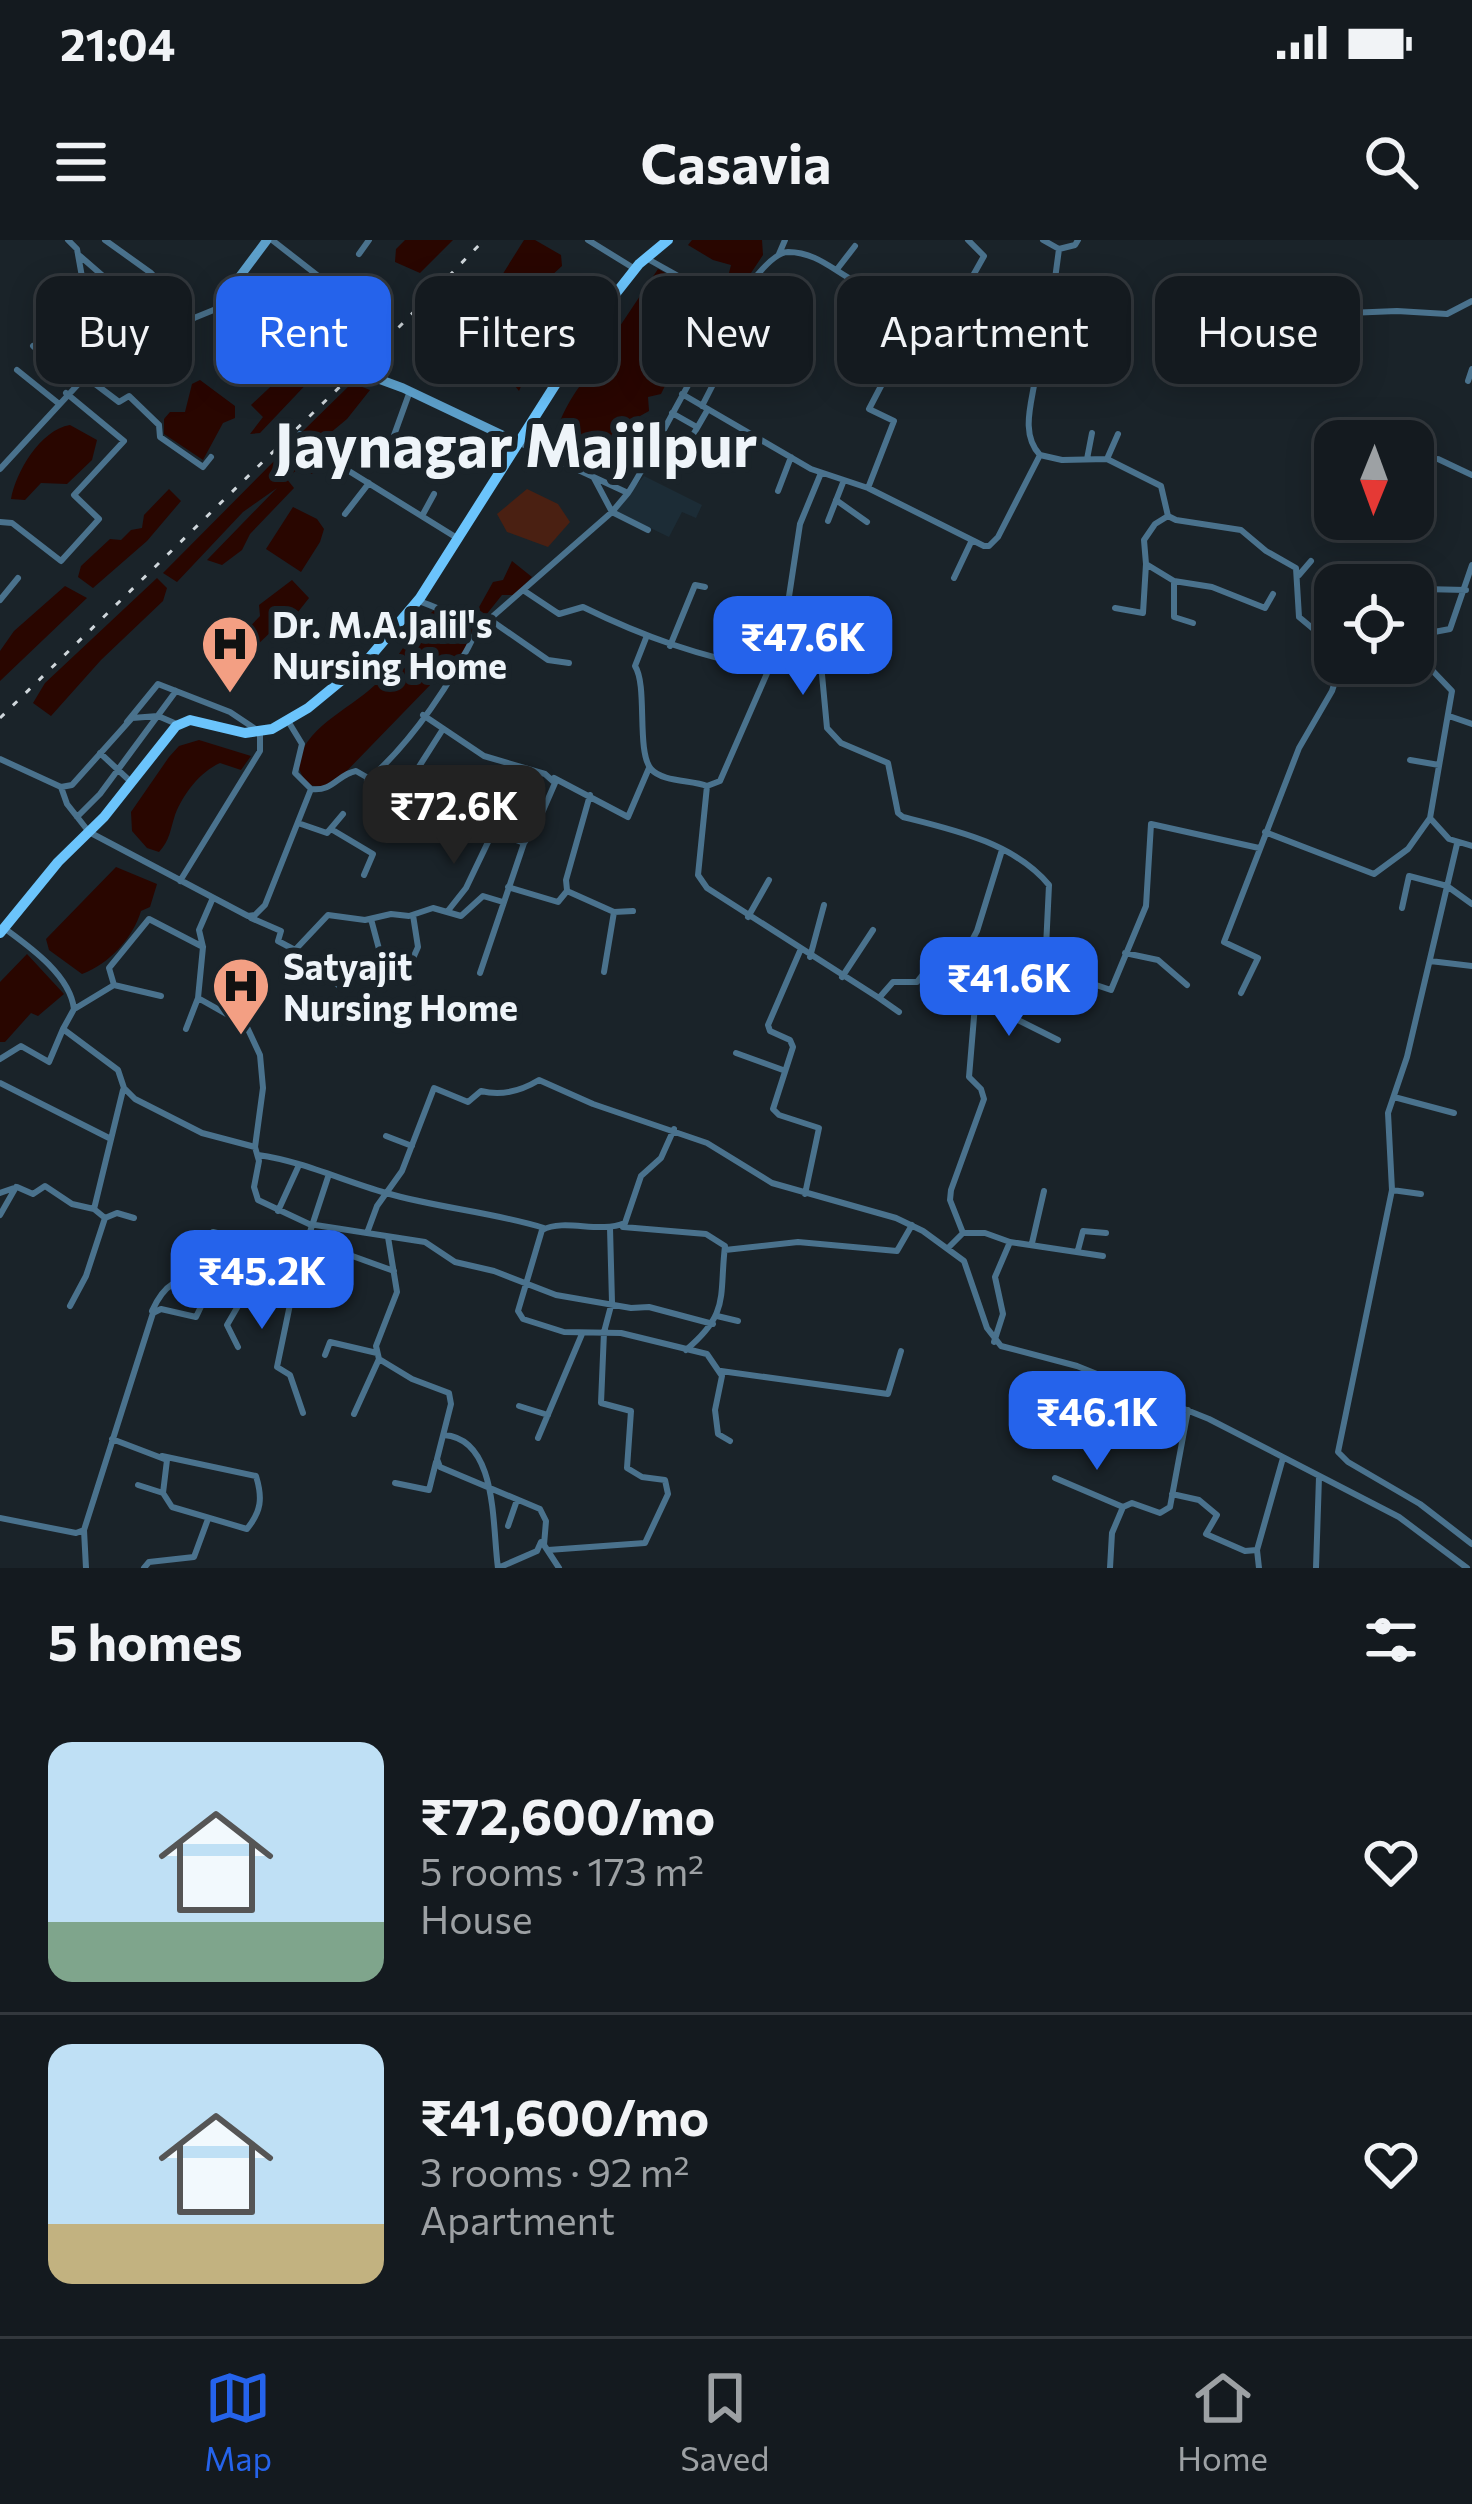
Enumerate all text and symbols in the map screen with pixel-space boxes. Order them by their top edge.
text: 21:04 [60,15,175,70]
icon: menu [48,129,114,195]
text: Casavia [640,129,832,195]
icon: search [1358,129,1424,195]
chip: Buy [36,276,192,384]
chip: Rent [216,276,391,384]
chip: Filters [415,276,618,384]
chip: New [642,276,813,384]
chip: Apartment [837,276,1131,384]
chip: House [1155,276,1360,384]
district label: Jaynagar Majilpur [275,406,757,479]
north arrow [1314,420,1434,540]
map controls [1314,420,1434,684]
button: locate [1314,564,1434,684]
pin: ₹47.6K [705,596,901,698]
place label: Dr. M.A.Jalil's Nursing Home [272,601,507,686]
text: ₹47.6K [740,611,866,659]
hospital icon: Dr. M.A.Jalil's Nursing Home [199,613,261,695]
pin: ₹72.6K [356,765,552,867]
text: ₹72.6K [390,780,518,828]
pin: ₹41.6K [911,937,1107,1039]
place label: Satyajit Nursing Home [283,943,518,1028]
text: ₹41.6K [947,952,1071,1000]
hospital icon: Satyajit Nursing Home [210,955,272,1037]
pin: ₹45.2K [164,1230,360,1332]
text: ₹45.2K [198,1245,326,1293]
pin: ₹46.1K [999,1371,1195,1473]
text: ₹46.1K [1036,1386,1158,1434]
icon: filters [1358,1607,1424,1673]
text: 5 homes [48,1609,243,1672]
text: ₹72,600/mo [420,1783,715,1846]
icon: home [144,1790,288,1934]
icon: heart [1358,1829,1424,1895]
text: 5 rooms · 173 m² [420,1846,704,1894]
text: House [420,1894,533,1942]
text: ₹41,600/mo [420,2084,709,2147]
icon: home [144,2092,288,2236]
icon: heart [1358,2131,1424,2197]
text: 3 rooms · 92 m² [420,2147,690,2195]
text: Apartment [420,2195,615,2243]
tab: Map [204,2365,272,2478]
tab: Saved [680,2365,769,2478]
tab: Home [1177,2365,1268,2478]

